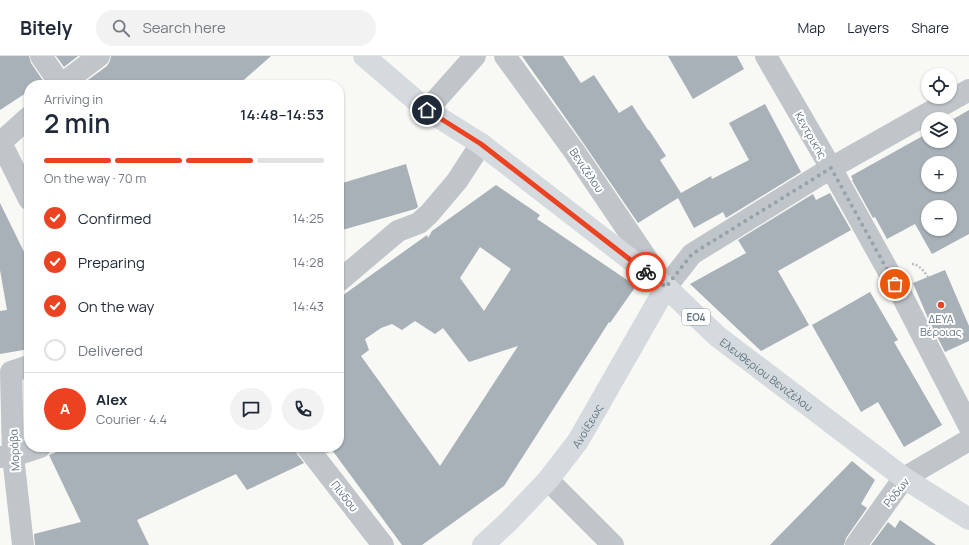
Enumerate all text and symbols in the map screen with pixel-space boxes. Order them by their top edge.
search box [96,10,376,46]
text: Bitely [20,15,72,41]
icon: search [110,17,132,39]
text: Search here [142,17,226,38]
text: Map [797,18,825,37]
text: Layers [847,18,889,37]
text: Share [911,18,949,37]
map controls [921,68,957,236]
button: locate [921,68,957,104]
text: Arriving in [44,90,103,108]
pin [410,93,444,127]
icon: home [416,99,438,121]
text: 14:48–14:53 [240,104,324,125]
text: 2 min [44,105,110,141]
street label: Κεντρικής [792,109,830,161]
button: layers [921,112,957,148]
street label: Βενιζέλου [567,145,607,195]
button: + [921,156,957,192]
text: On the way · 70 m [44,169,146,187]
button: − [921,200,957,236]
icon: check [44,207,66,229]
text: Confirmed [78,208,151,229]
text: 14:25 [292,209,324,227]
icon: check [44,251,66,273]
text: Preparing [78,252,145,273]
courier [626,252,666,292]
text: 14:28 [292,253,324,271]
icon: bike [635,261,657,283]
pin [878,267,912,301]
icon: bag [884,273,906,295]
icon: check [44,295,66,317]
text: On the way [78,296,154,317]
text: 14:43 [293,297,324,315]
marker: ΔΕΥΑ Βέροιας [936,300,946,310]
road number: ΕΟ4 [682,309,710,325]
place label: ΔΕΥΑ Βέροιας [920,311,962,339]
street label: Ελευθερίου Βενιζέλου [717,334,816,414]
text: Delivered [78,340,143,361]
button: chat [230,388,272,430]
button: phone [282,388,324,430]
text: Alex [96,389,127,410]
text: A [60,398,70,419]
street label: Ανοίξεως [568,401,605,451]
text: Courier · 4.4 [96,410,167,428]
street label: Μοράβα [5,429,23,471]
street label: Ρόδων [880,474,913,510]
street label: Πίνδου [328,477,362,515]

